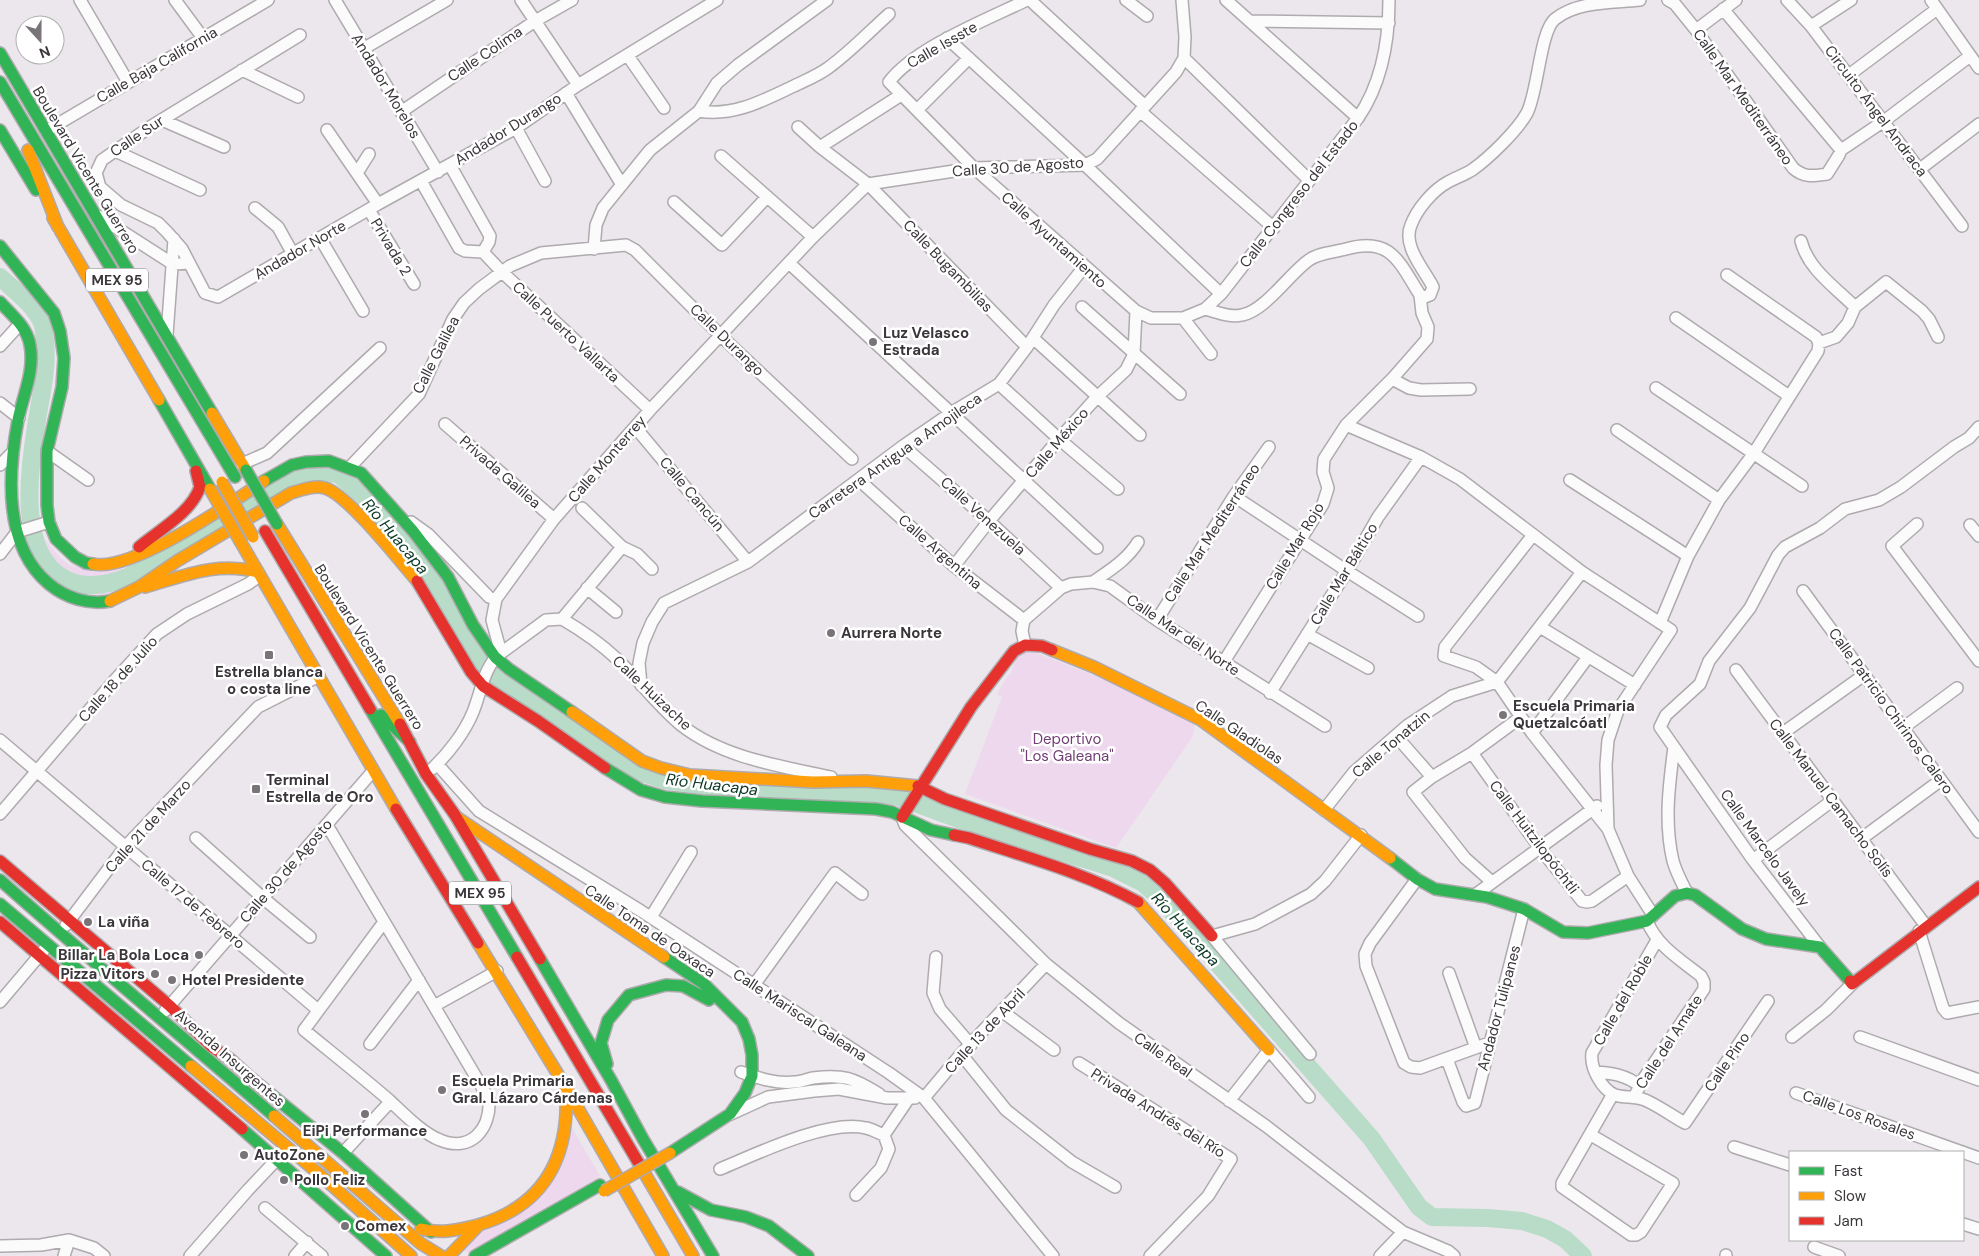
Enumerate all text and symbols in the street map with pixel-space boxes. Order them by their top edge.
north arrow [15,15,65,65]
street label: Calle Issste [903,17,981,73]
street label: Calle Baja California [93,22,221,108]
street label: Calle Colima [444,22,526,86]
street label: Calle Mar Mediterráneo [1688,25,1798,169]
street label: Andador Morelos [347,30,425,142]
street label: Circuito Ángel Andraca [1820,41,1932,181]
text: N [37,42,53,62]
street label: Boulevard Vicente Guerrero [28,83,144,258]
street label: Andador Durango [451,88,565,170]
street label: Calle Sur [106,110,168,161]
street label: Calle Congreso del Estado [1235,116,1363,272]
street label: Calle 30 de Agosto [952,152,1085,182]
street label: Calle Ayuntamiento [997,187,1111,293]
street label: Privada 2 [366,215,416,279]
street label: Calle Bugambilias [899,215,997,317]
street label: Andador Norte [250,216,350,284]
road number: MEX 95 [86,268,148,292]
street label: Calle Puerto Vallarta [508,277,624,387]
street label: Calle Durango [685,299,769,381]
street label: Calle Galilea [408,313,464,397]
place label: Luz Velasco Estrada [883,323,969,360]
marker: Luz Velasco Estrada [867,336,879,348]
street label: Carretera Antigua a Amojileca [804,388,986,524]
street label: Calle México [1021,403,1093,483]
street label: Calle Monterrey [563,411,651,507]
street label: Privada Galilea [455,431,545,513]
street label: Calle Cancún [655,453,729,535]
street label: Calle Mar Mediterráneo [1159,460,1265,606]
street label: Calle Venezuela [936,472,1030,560]
water label: Río Huacapa [358,494,434,579]
street label: Calle Mar Rojo [1261,499,1329,593]
street label: Calle Argentina [894,510,986,594]
street label: Calle Mar Báltico [1306,519,1382,629]
street label: Boulevard Vicente Guerrero [310,560,428,734]
street label: Calle Mar del Norte [1122,590,1244,680]
place label: Aurrera Norte [841,623,942,643]
street label: Calle Patricio Chirinos Calero [1824,624,1958,798]
marker: Aurrera Norte [825,627,837,639]
street label: Calle 18 de Julio [74,631,162,726]
marker: Estrella blanca o costa line [263,649,275,661]
street label: Calle Huizache [608,651,696,735]
place label: Estrella blanca o costa line [215,662,323,699]
street label: Calle Gladiolas [1191,695,1287,769]
place label: Escuela Primaria Quetzalcóatl [1513,696,1635,733]
street label: Calle Tonatzin [1348,706,1434,782]
marker: Escuela Primaria Quetzalcóatl [1497,709,1509,721]
street label: Calle Manuel Camacho Solís [1765,714,1897,882]
park label: Deportivo "Los Galeana" [1020,729,1114,766]
water label: Río Huacapa [665,768,759,801]
place label: Terminal Estrella de Oro [266,770,374,807]
street label: Calle 21 de Marzo [101,775,195,877]
street label: Calle Huitzilopóchtli [1485,776,1583,898]
marker: Terminal Estrella de Oro [250,783,262,795]
street label: Calle Marcelo Javely [1716,785,1815,911]
street label: Calle 30 de Agosto [235,815,337,927]
street label: Calle 17 de Febrero [137,854,249,954]
street label: Calle Toma de Oaxaca [581,880,719,982]
road number: MEX 95 [449,881,511,904]
water label: Río Huacapa [1147,888,1225,971]
place label: La viña [98,912,149,932]
marker: La viña [82,916,94,928]
street label: Andador Tulipanes [1473,943,1525,1073]
place label: Billar La Bola Loca [58,945,189,965]
marker: Billar La Bola Loca [193,949,205,961]
street label: Calle del Roble [1589,951,1657,1049]
place label: Pizza Vitors [60,964,145,984]
street label: Calle Mariscal Galeana [729,964,871,1066]
marker: Pizza Vitors [149,968,161,980]
place label: Hotel Presidente [182,970,304,990]
marker: Hotel Presidente [166,974,178,986]
street label: Calle 13 de Abril [940,984,1030,1078]
street label: Calle del Amate [1631,991,1707,1093]
street label: Avenida Insurgentes [171,1005,289,1111]
street label: Calle Real [1130,1028,1196,1082]
street label: Calle Pino [1700,1028,1754,1096]
street label: Privada Andrés del Río [1087,1064,1229,1163]
place label: Escuela Primaria Gral. Lázaro Cárdenas [452,1071,613,1108]
marker: Escuela Primaria Gral. Lázaro Cárdenas [436,1084,448,1096]
street label: Calle Los Rosales [1800,1085,1918,1145]
marker: EiPi Performance [359,1108,371,1120]
place label: EiPi Performance [303,1121,427,1141]
place label: AutoZone [254,1145,325,1165]
marker: AutoZone [238,1149,250,1161]
legend [1789,1151,1964,1241]
text: Fast [1834,1161,1863,1181]
place label: Pollo Feliz [294,1170,365,1190]
marker: Pollo Feliz [278,1174,290,1186]
text: Slow [1834,1186,1867,1206]
text: Jam [1834,1211,1863,1231]
place label: Comex [355,1216,407,1236]
marker: Comex [339,1220,351,1232]

